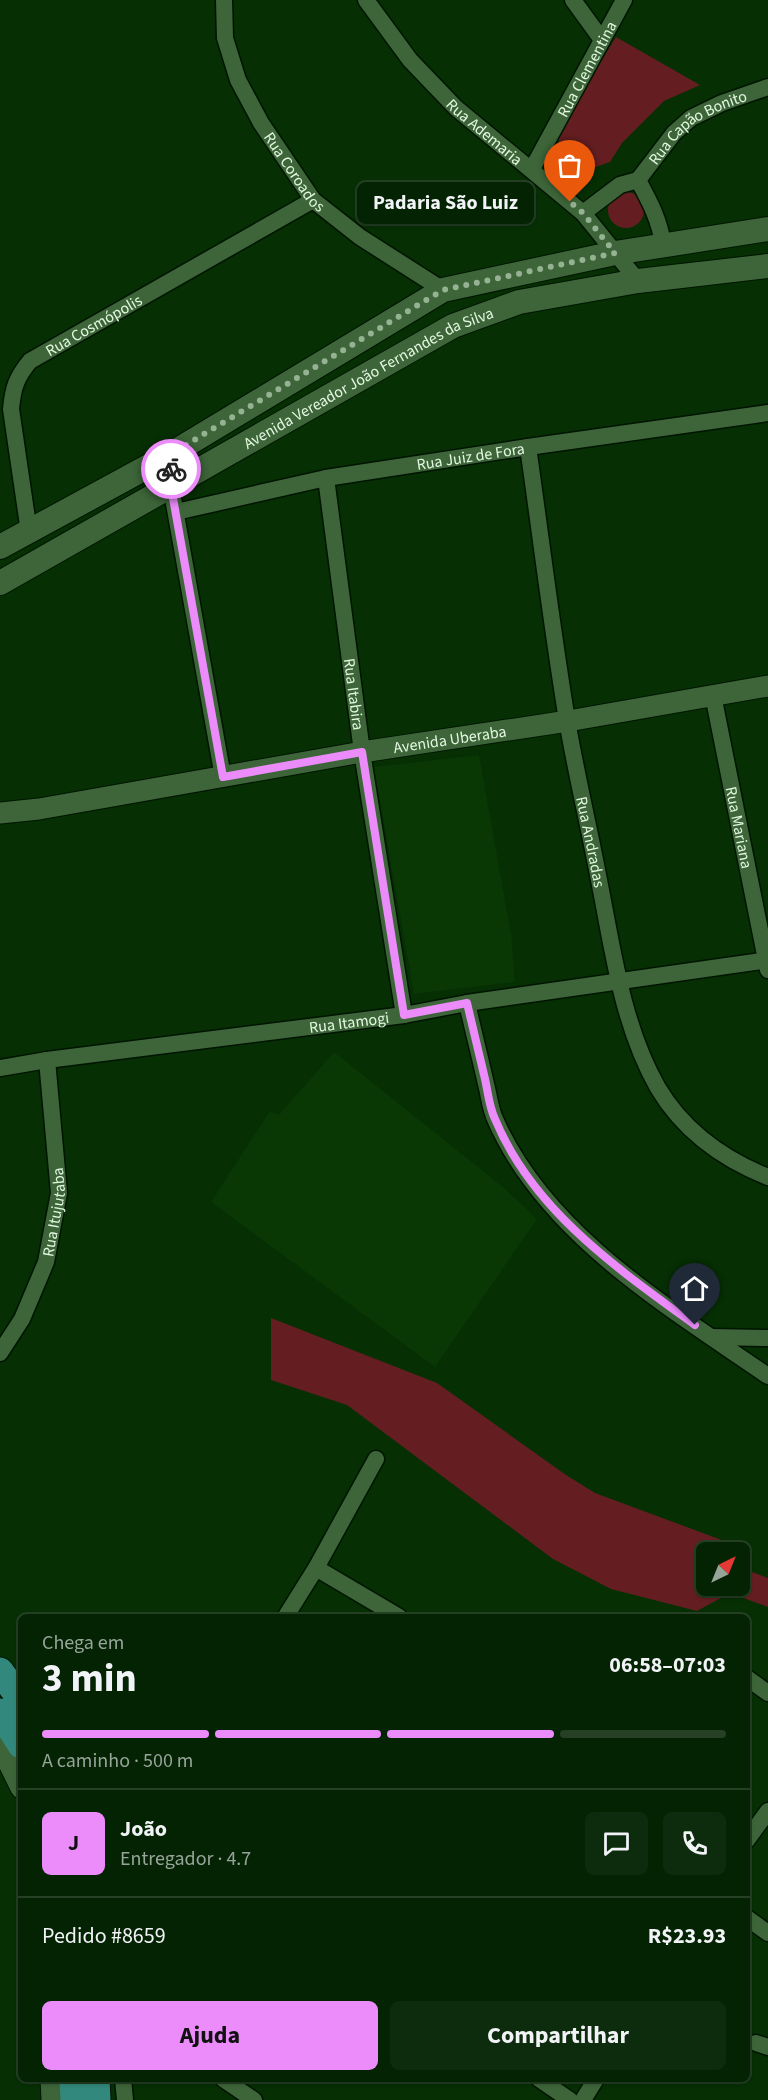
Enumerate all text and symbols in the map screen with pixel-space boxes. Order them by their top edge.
street label: Rua Clementina [552,17,622,121]
street label: Rua Capão Bonito [643,85,750,170]
street label: Rua Ademaria [441,94,527,171]
street label: Rua Coroados [258,128,330,218]
pin [544,140,595,202]
icon: bag [553,149,586,182]
callout: Padaria São Luiz [357,181,534,223]
text: Padaria São Luiz [373,189,518,217]
street label: Rua Cosmópolis [42,289,147,362]
street label: Avenida Vereador João Fernandes da Silva [239,302,497,455]
street label: Rua Juiz de Fora [415,438,526,476]
courier [141,439,201,499]
icon: bike [155,453,188,486]
street label: Rua Itabira [338,657,369,732]
street label: Avenida Uberaba [392,720,508,759]
street label: Rua Mariana [720,785,757,871]
street label: Rua Andradas [570,795,610,890]
street label: Rua Itamogi [308,1007,390,1039]
street label: Rua Itujutaba [37,1167,71,1259]
pin [669,1263,720,1325]
icon: home [678,1272,711,1305]
north arrow [696,1542,750,1596]
map controls [696,1542,750,1596]
text: Chega em [42,1629,124,1657]
text: 06:58–07:03 [609,1649,726,1681]
text: 3 min [42,1651,137,1707]
text: A caminho · 500 m [42,1747,193,1775]
button: chat [585,1812,648,1875]
button: phone [663,1812,726,1875]
text: João [120,1813,167,1845]
text: J [68,1827,79,1859]
text: Entregador · 4.7 [120,1845,251,1873]
text: Pedido #8659 [42,1920,166,1952]
text: R$23.93 [648,1920,726,1952]
button: Ajuda [42,2001,378,2070]
button: Compartilhar [390,2001,726,2070]

